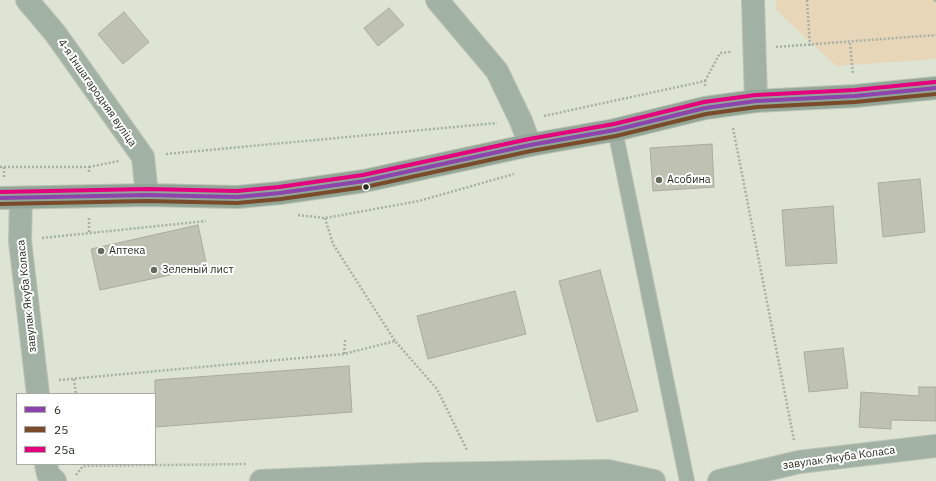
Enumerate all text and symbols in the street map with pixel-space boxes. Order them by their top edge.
street label: 4-я Іншагародняя вуліца [55,37,139,149]
place label: Асобина [667,173,711,187]
marker: Асобина [654,175,664,185]
unlabelled marker [361,182,371,192]
street label: завулак Якуба Коласа [15,239,39,353]
place label: Аптека [109,244,145,258]
marker: Аптека [96,246,106,256]
place label: Зеленый лист [162,263,234,277]
marker: Зеленый лист [149,265,159,275]
legend [16,393,156,465]
text: 6 [54,402,61,417]
text: 25 [54,422,68,437]
text: 25а [54,442,75,457]
street label: завулак Якуба Коласа [782,444,896,472]

